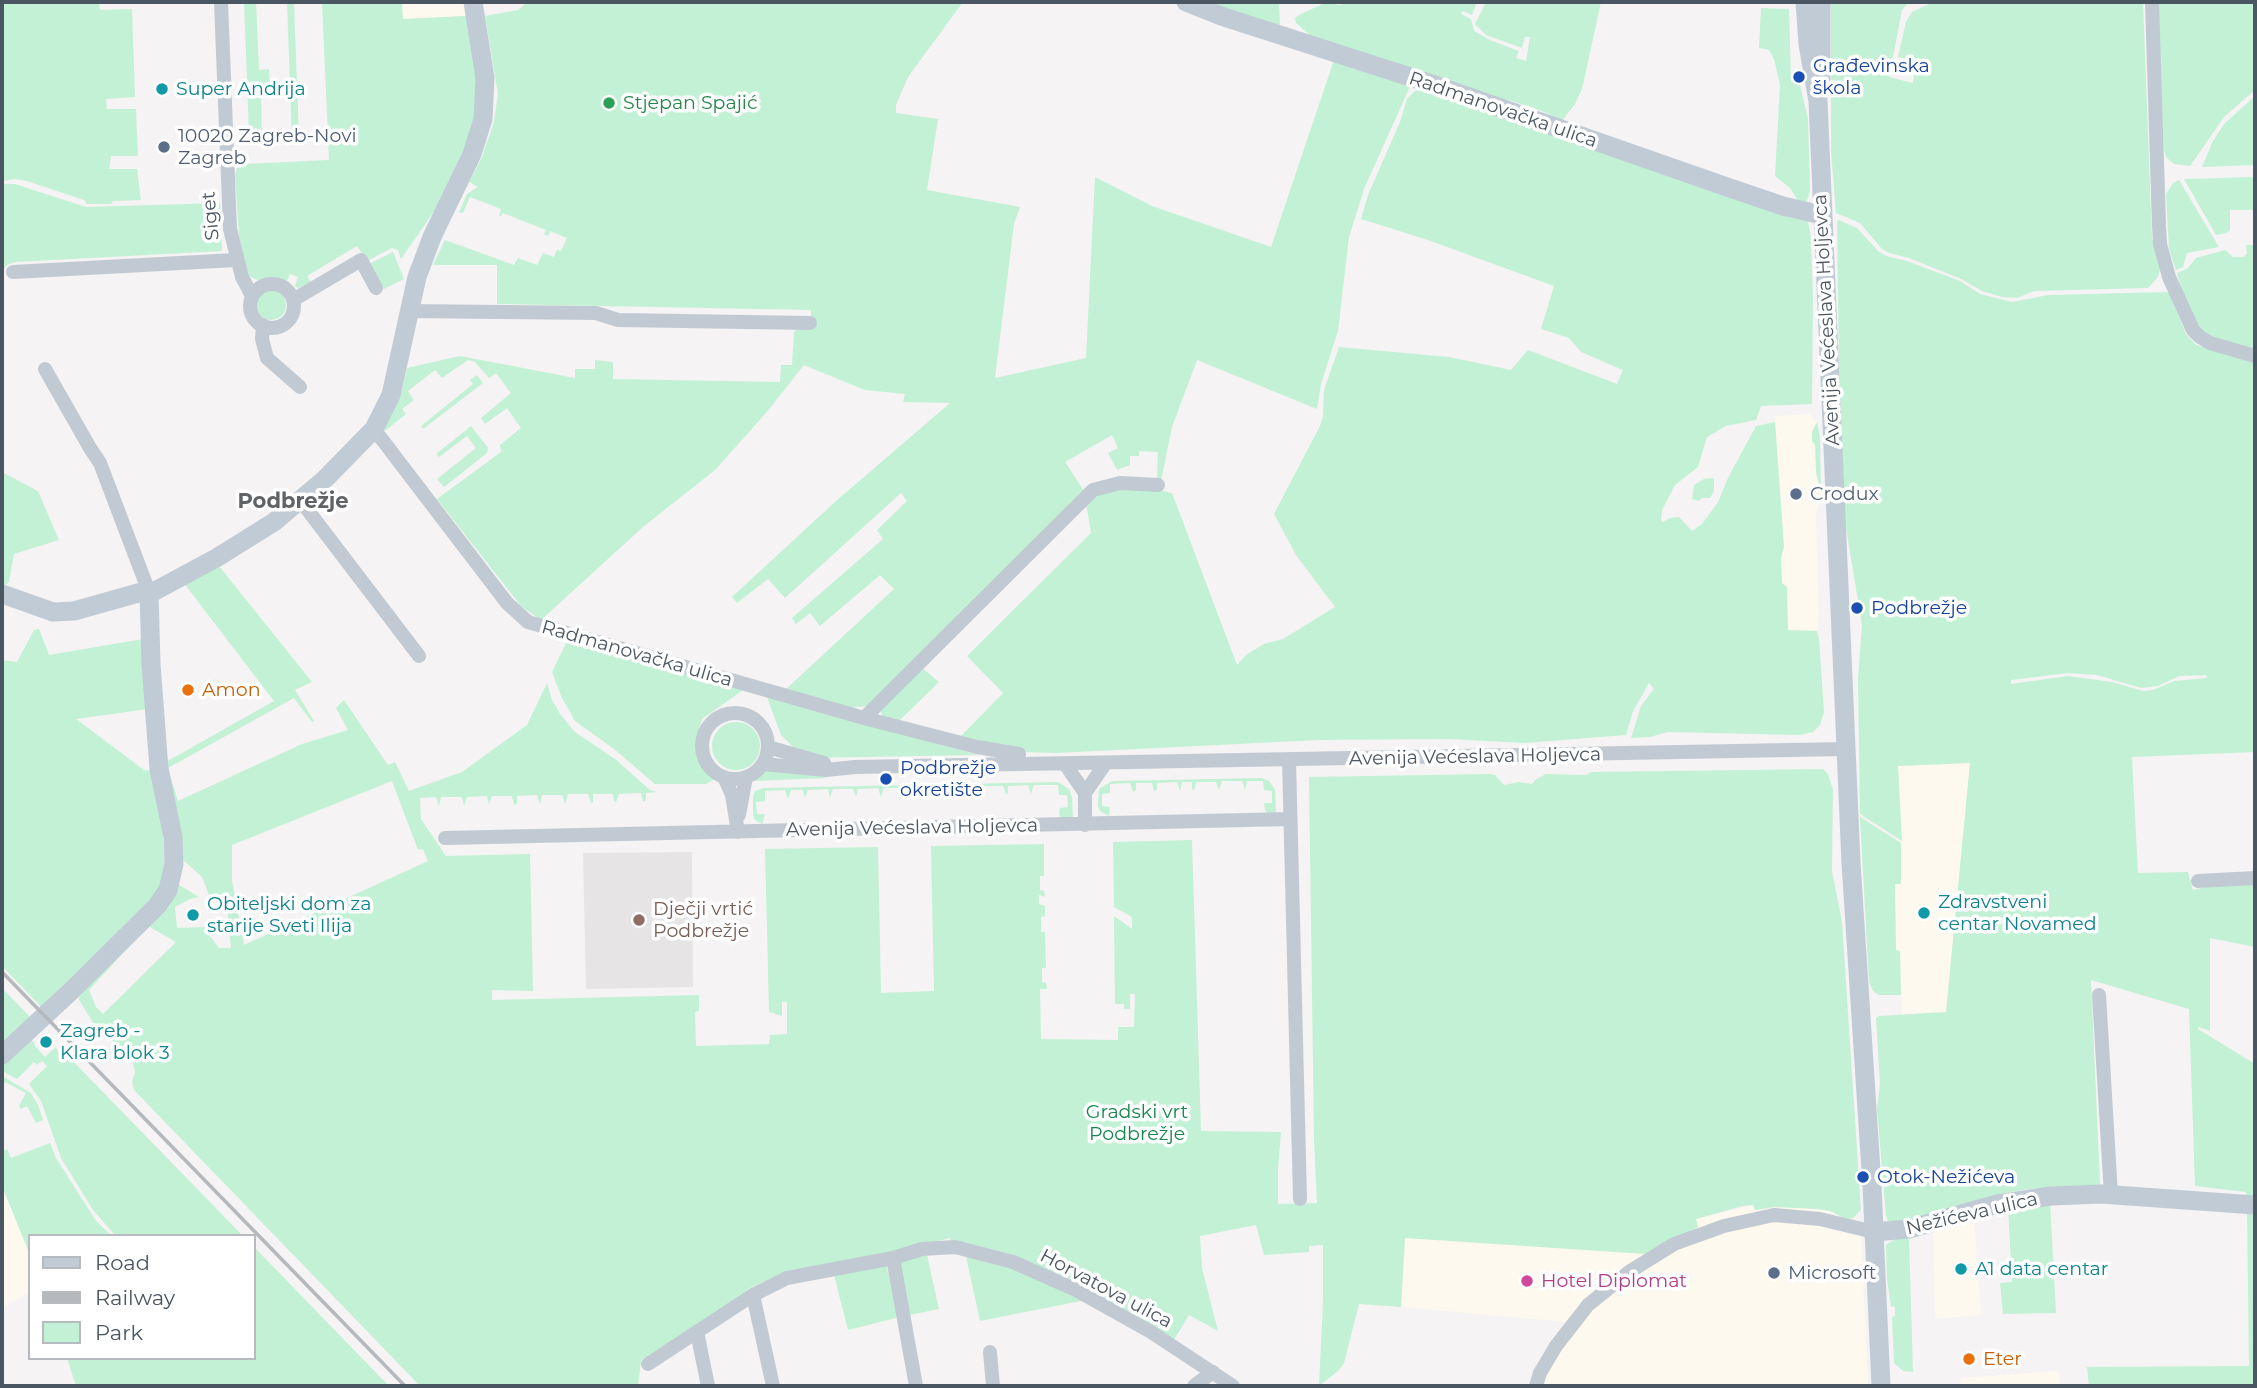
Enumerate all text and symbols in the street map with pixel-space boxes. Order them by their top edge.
place label: Građevinska škola [1813,55,1930,99]
street label: Radmanovačka ulica [1406,67,1600,153]
marker: Građevinska škola [1791,69,1807,85]
place label: Super Andrija [176,78,306,100]
marker: Super Andrija [154,81,170,97]
place label: Stjepan Spajić [623,92,758,114]
marker: Stjepan Spajić [601,95,617,111]
place label: 10020 Zagreb-Novi Zagreb [178,125,357,169]
marker: 10020 Zagreb-Novi Zagreb [156,139,172,155]
street label: Siget [198,191,224,241]
street label: Avenija Većeslava Holjevca [1809,194,1845,446]
place label: Crodux [1810,483,1879,505]
marker: Crodux [1788,486,1804,502]
district label: Podbrežje [237,489,349,515]
place label: Podbrežje [1871,597,1967,619]
marker: Podbrežje [1849,600,1865,616]
street label: Radmanovačka ulica [539,616,735,692]
place label: Amon [202,679,261,701]
marker: Amon [180,682,196,698]
street label: Avenija Većeslava Holjevca [1349,743,1601,771]
place label: Podbrežje okretište [900,757,996,801]
marker: Podbrežje okretište [878,771,894,787]
street label: Avenija Većeslava Holjevca [786,814,1038,842]
place label: Zdravstveni centar Novamed [1938,891,2097,935]
place label: Obiteljski dom za starije Sveti Ilija [207,893,371,937]
place label: Dječji vrtić Podbrežje [653,898,753,942]
marker: Zdravstveni centar Novamed [1916,905,1932,921]
marker: Obiteljski dom za starije Sveti Ilija [185,907,201,923]
marker: Dječji vrtić Podbrežje [631,912,647,928]
place label: Zagreb - Klara blok 3 [60,1020,170,1064]
marker: Zagreb - Klara blok 3 [38,1034,54,1050]
park label: Gradski vrt Podbrežje [1086,1101,1188,1145]
place label: Otok-Nežićeva [1877,1166,2015,1188]
marker: Otok-Nežićeva [1855,1169,1871,1185]
street label: Nežićeva ulica [1904,1188,2040,1240]
legend [28,1234,256,1360]
street label: Horvatova ulica [1036,1245,1176,1333]
text: Road [95,1250,150,1275]
place label: A1 data centar [1975,1258,2108,1280]
marker: A1 data centar [1953,1261,1969,1277]
place label: Microsoft [1788,1262,1877,1284]
marker: Microsoft [1766,1265,1782,1281]
place label: Hotel Diplomat [1541,1270,1687,1292]
marker: Hotel Diplomat [1519,1273,1535,1289]
text: Railway [95,1285,175,1310]
text: Park [95,1320,143,1345]
place label: Eter [1983,1348,2022,1370]
marker: Eter [1961,1351,1977,1367]

